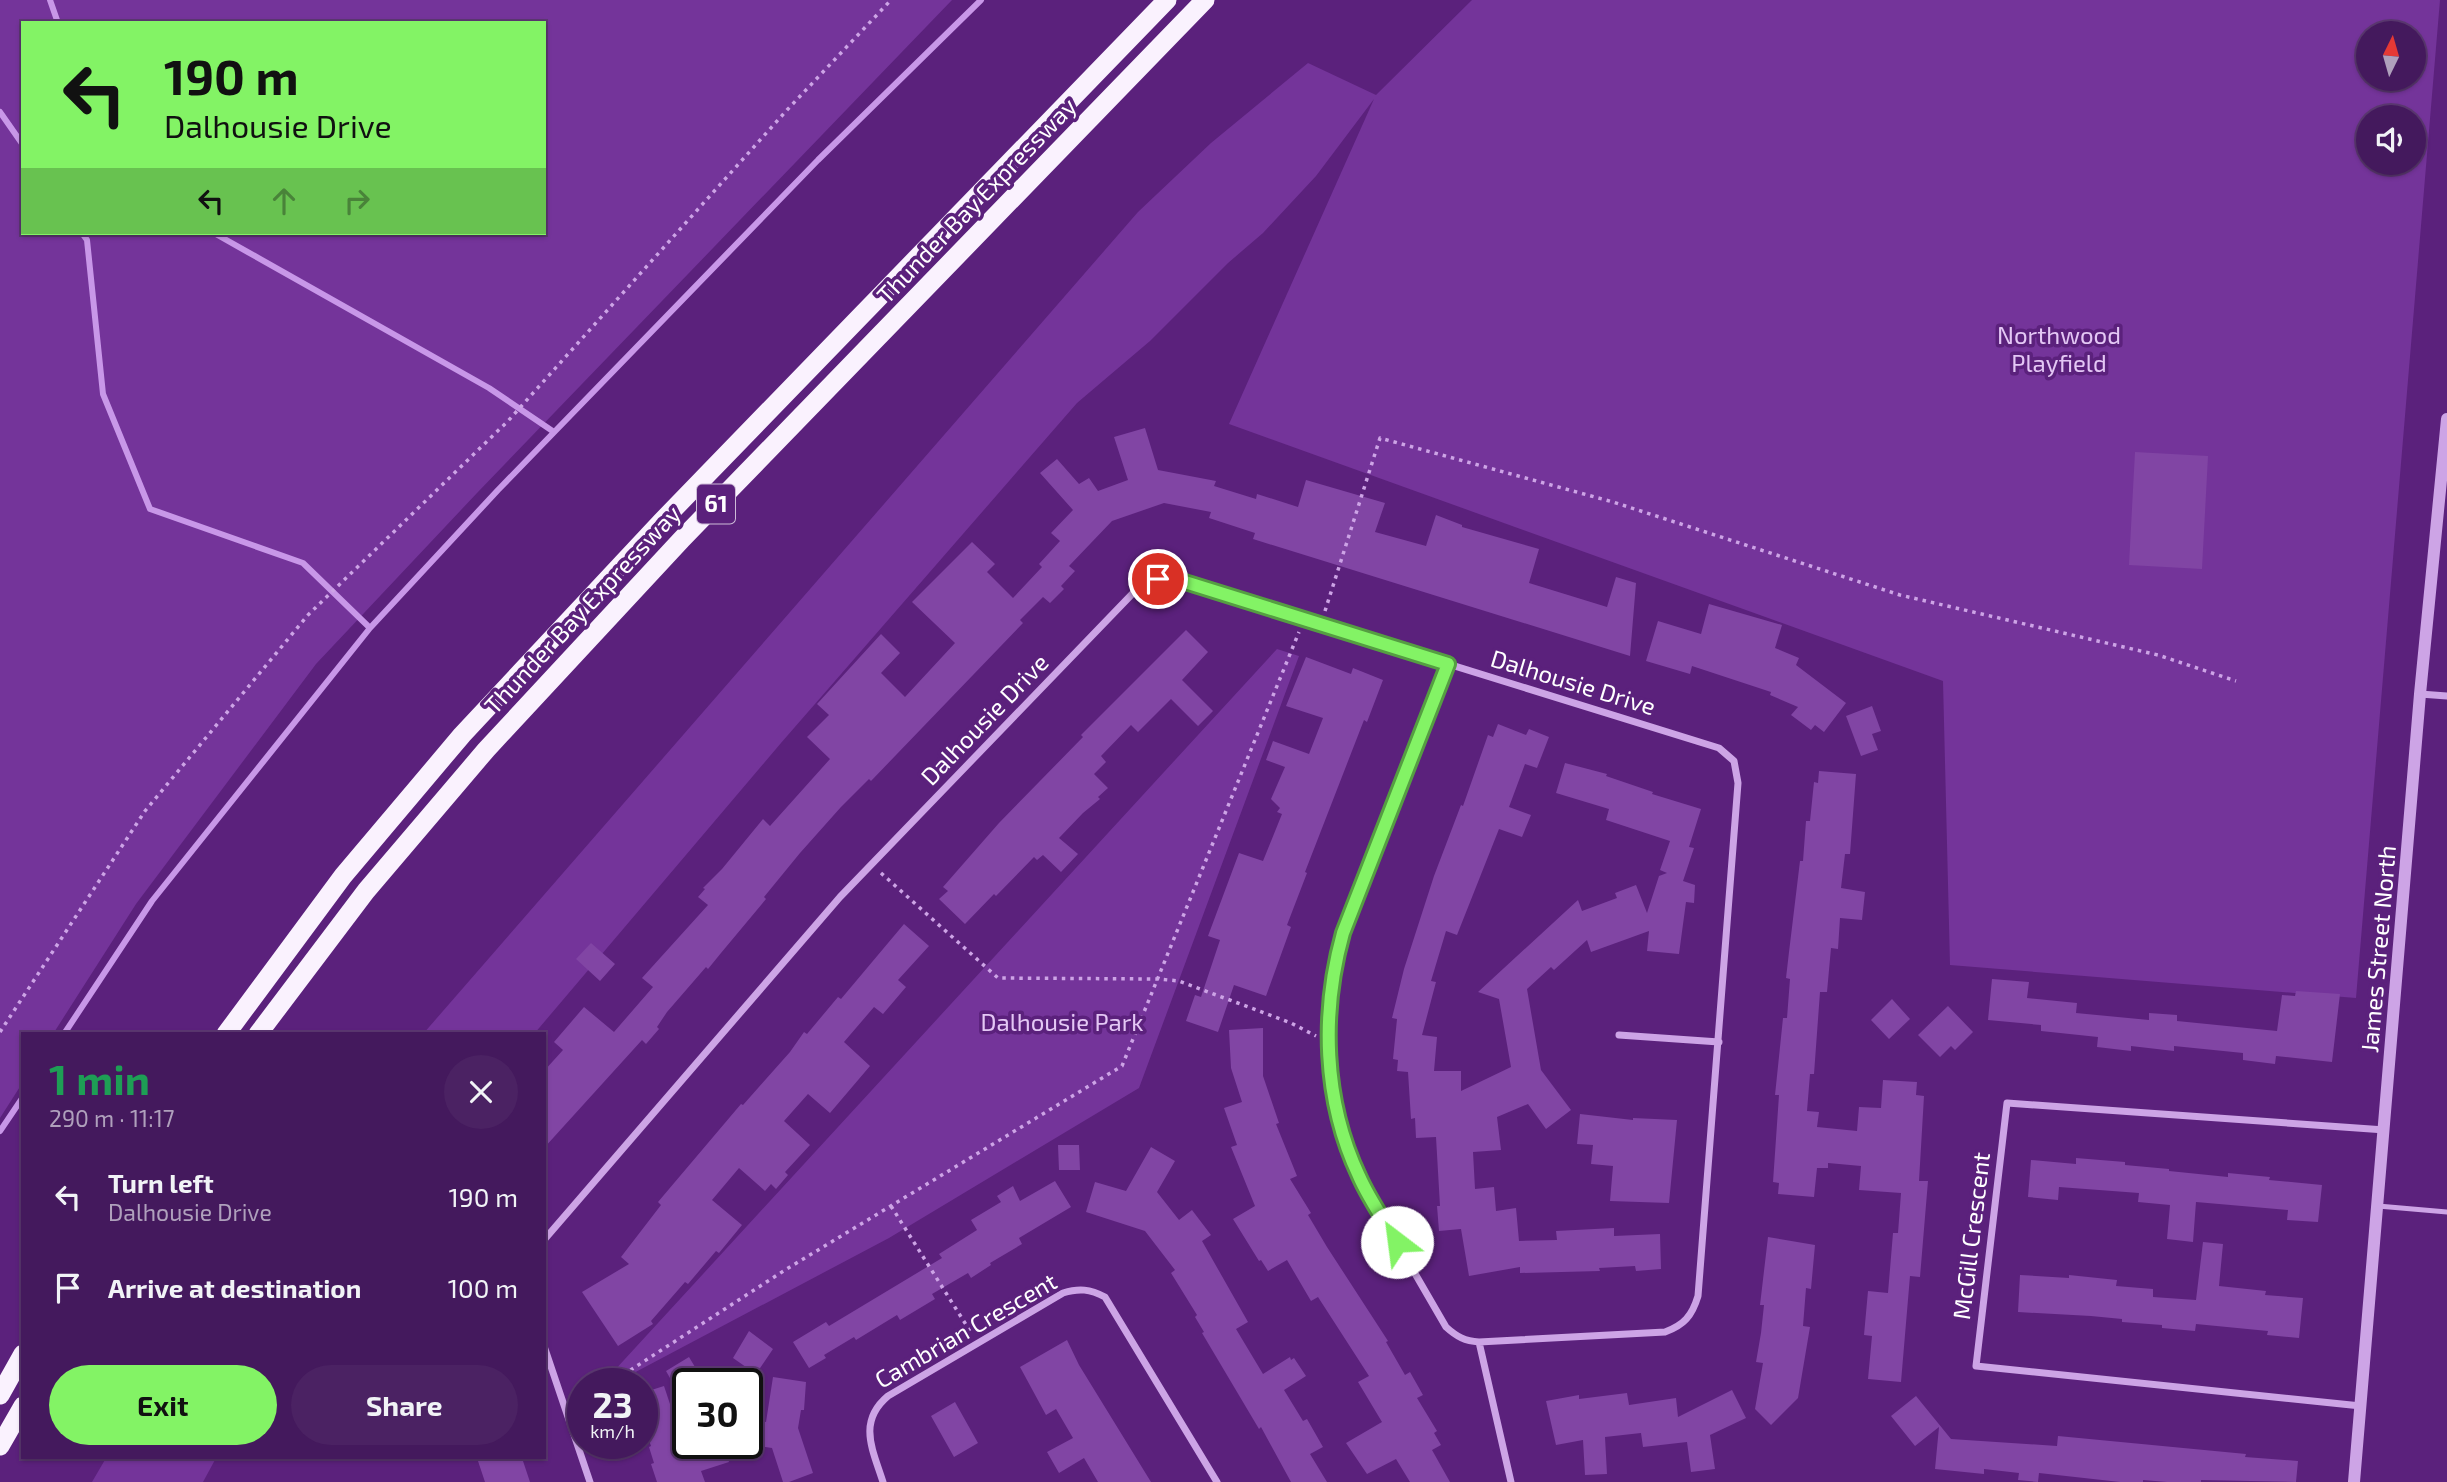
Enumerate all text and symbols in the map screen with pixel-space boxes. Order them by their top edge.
north arrow [2356,21,2426,91]
map controls [2356,21,2426,175]
text: 190 m [164,46,299,105]
icon: left [49,49,140,140]
street label: Thunder Bay Expressway [870,91,1082,309]
button: sound [2356,105,2426,175]
text: Dalhousie Drive [164,106,392,144]
icon: left [192,182,230,220]
icon: ahead [265,182,303,220]
icon: right [338,182,376,220]
park label: Northwood Playfield [1997,320,2121,377]
road number: 61 [697,484,735,524]
street label: Thunder Bay Expressway [478,499,686,719]
pin [1128,549,1188,609]
icon: arrive [1139,560,1177,598]
street label: Dalhousie Drive [1488,643,1659,720]
street label: Dalhousie Drive [914,647,1054,790]
street label: James Street North [2354,844,2401,1054]
park label: Dalhousie Park [981,1007,1143,1036]
text: 1 min [49,1053,150,1103]
button: close [444,1055,518,1129]
text: 290 m · 11:17 [49,1104,175,1132]
street label: McGill Crescent [1946,1150,1995,1321]
text: Turn left [108,1167,214,1198]
icon: left [49,1178,87,1216]
text: 190 m [449,1181,518,1212]
text: Dalhousie Drive [108,1198,272,1226]
position arrow [1360,1205,1434,1279]
street label: Cambrian Crescent [869,1266,1061,1394]
icon: arrive [49,1269,87,1307]
text: Arrive at destination [108,1272,361,1303]
text: 100 m [448,1272,518,1303]
button: Exit [49,1365,277,1445]
button: Share [291,1365,518,1445]
speed limit sign: 30 [672,1368,763,1459]
text: 23 [592,1383,633,1425]
text: km/h [590,1420,635,1442]

